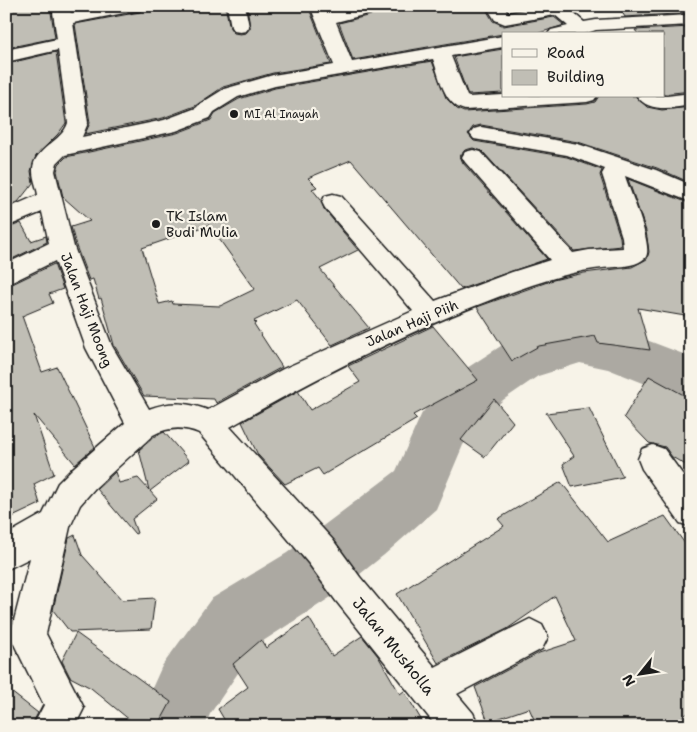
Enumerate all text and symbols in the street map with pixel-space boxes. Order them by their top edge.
legend [502,32,664,98]
text: Road [547,43,585,63]
text: Building [547,67,604,87]
place label: MI Al Inayah [244,107,319,122]
marker: MI Al Inayah [228,108,240,120]
place label: TK Islam Budi Mulia [166,207,238,241]
marker: TK Islam Budi Mulia [150,218,162,230]
street label: Jalan Haji Moong [57,250,117,370]
street label: Jalan Haji Piih [363,295,461,351]
street label: Jalan Musholla [348,593,440,700]
north arrow [614,650,664,700]
text: N [618,671,639,690]

